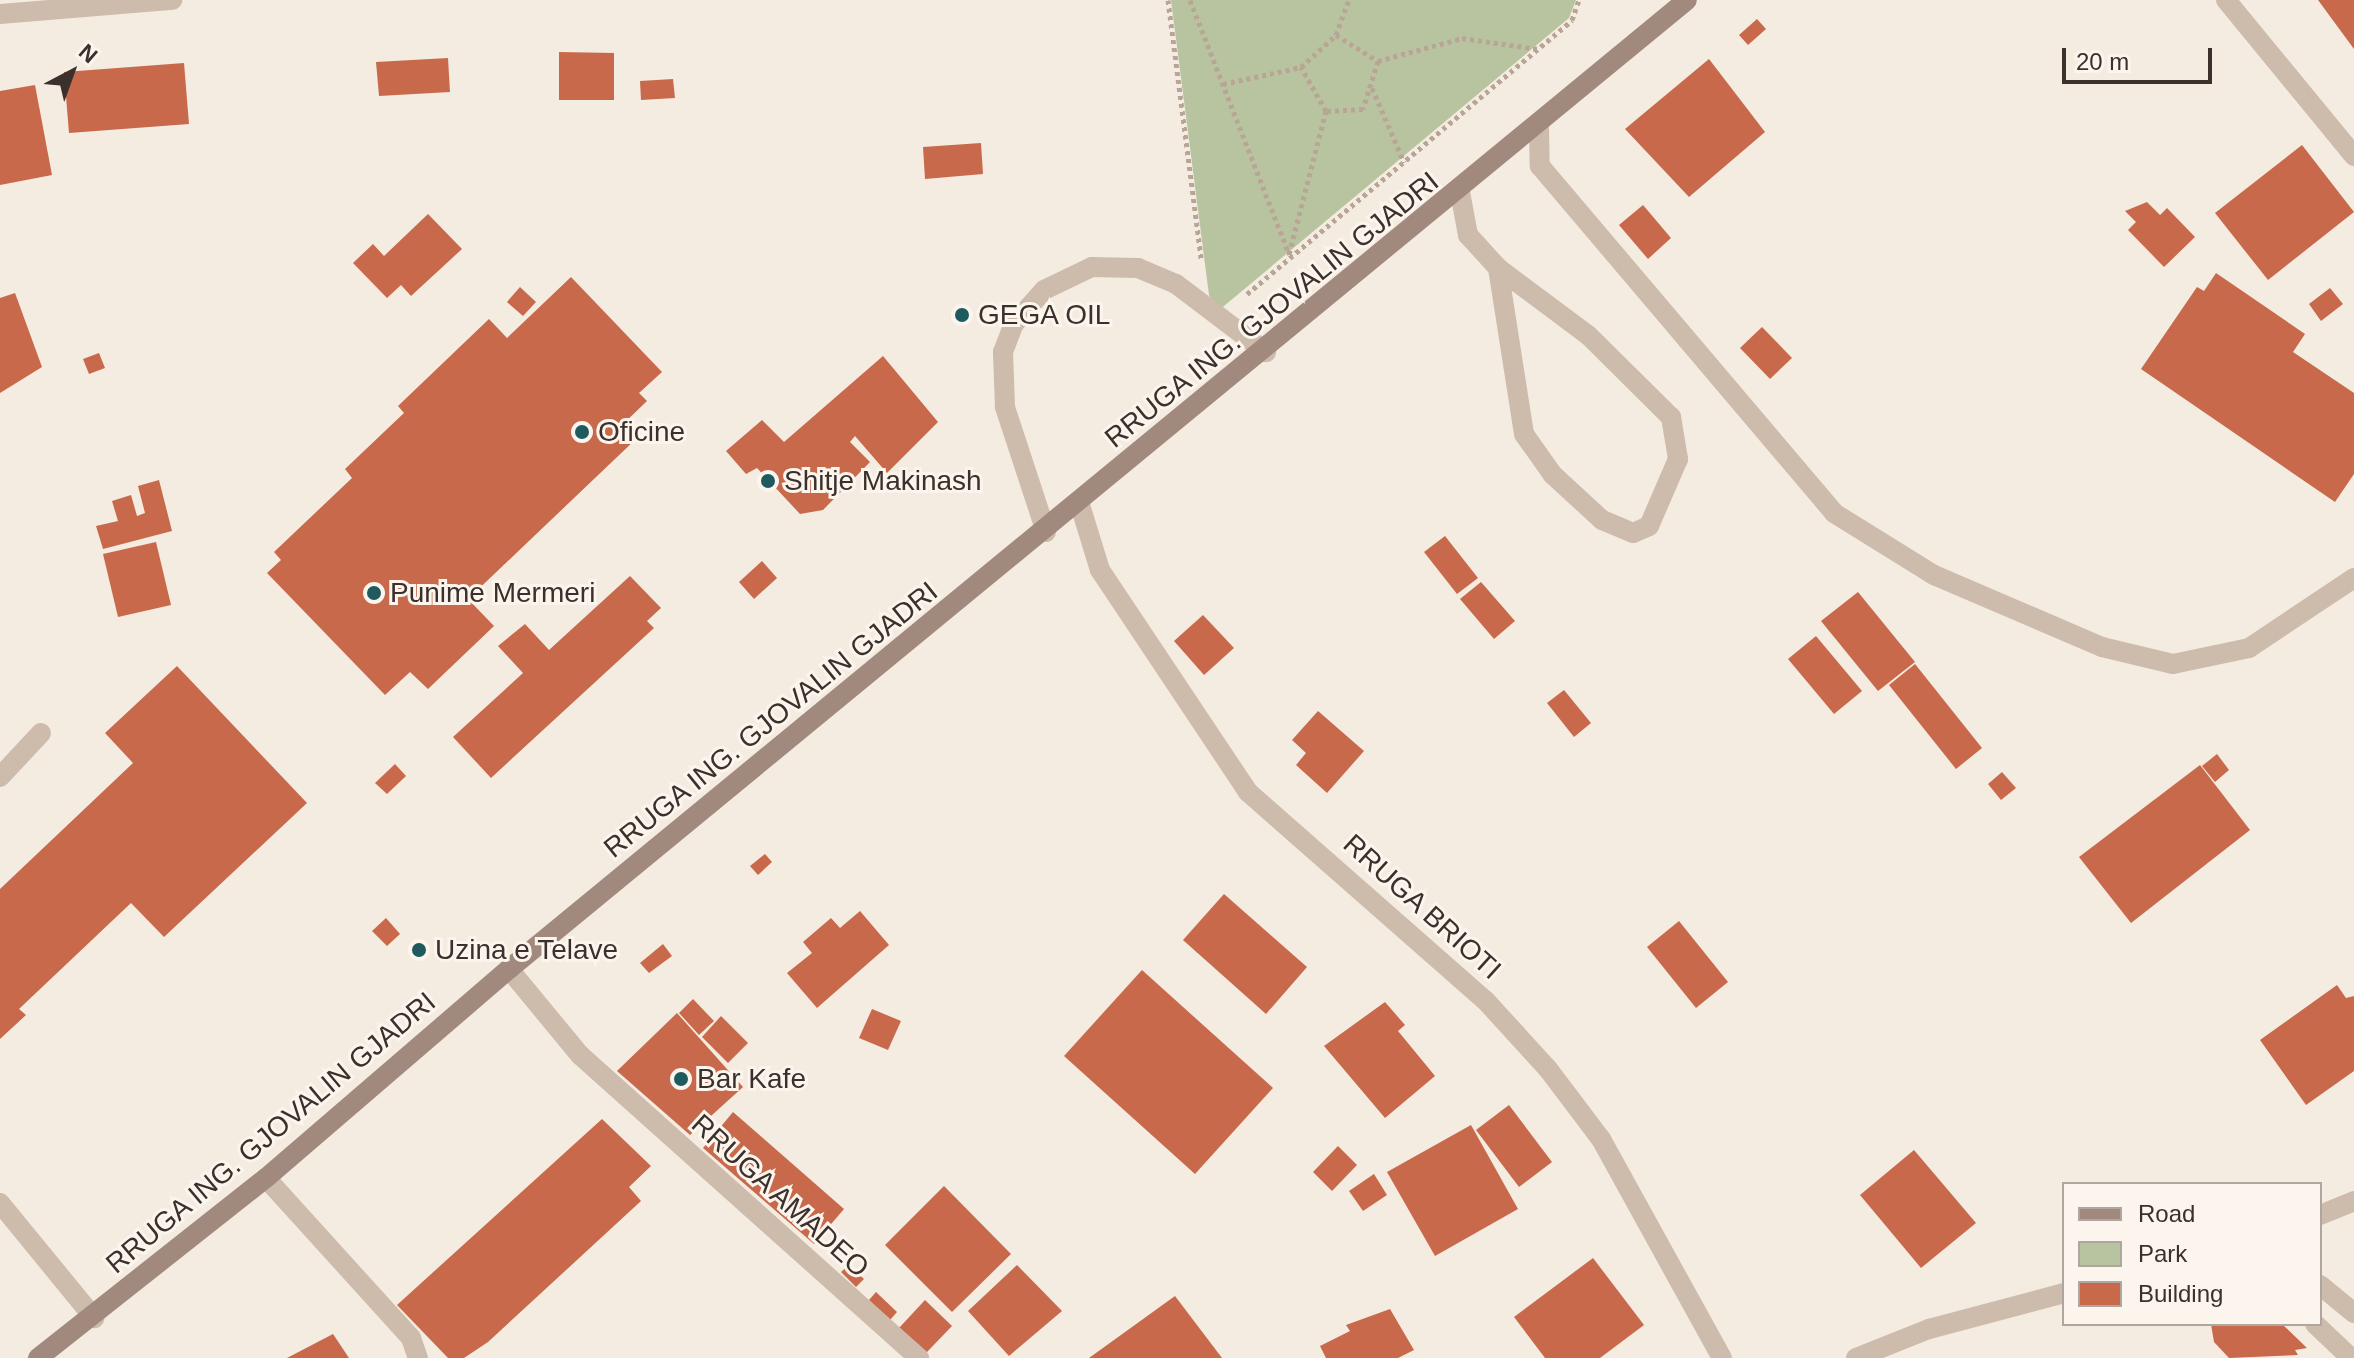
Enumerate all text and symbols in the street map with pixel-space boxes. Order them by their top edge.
north arrow [32,32,112,112]
scale bar [2066,32,2216,82]
text: N [74,39,102,68]
text: 20 m [2076,48,2129,75]
street label: RRUGA ING. GJOVALIN GJADRI [1098,164,1446,456]
place label: GEGA OIL [978,298,1112,332]
marker: GEGA OIL [953,306,971,324]
place label: Oficine [598,415,685,449]
marker: Oficine [573,423,591,441]
place label: Shitje Makinash [784,464,982,498]
marker: Shitje Makinash [759,472,777,490]
street label: RRUGA ING. GJOVALIN GJADRI [597,574,945,866]
place label: Punime Mermeri [390,576,595,610]
marker: Punime Mermeri [365,584,383,602]
street label: RRUGA BRIOTI [1336,827,1508,987]
place label: Uzina e Telave [435,933,619,967]
marker: Uzina e Telave [410,941,428,959]
street label: RRUGA ING. GJOVALIN GJADRI [99,985,443,1281]
place label: Bar Kafe [697,1062,806,1096]
marker: Bar Kafe [672,1070,690,1088]
street label: RRUGA AMADEO [683,1106,877,1286]
legend [2062,1182,2322,1326]
text: Road [2138,1200,2195,1227]
text: Park [2138,1240,2187,1267]
text: Building [2138,1280,2223,1307]

